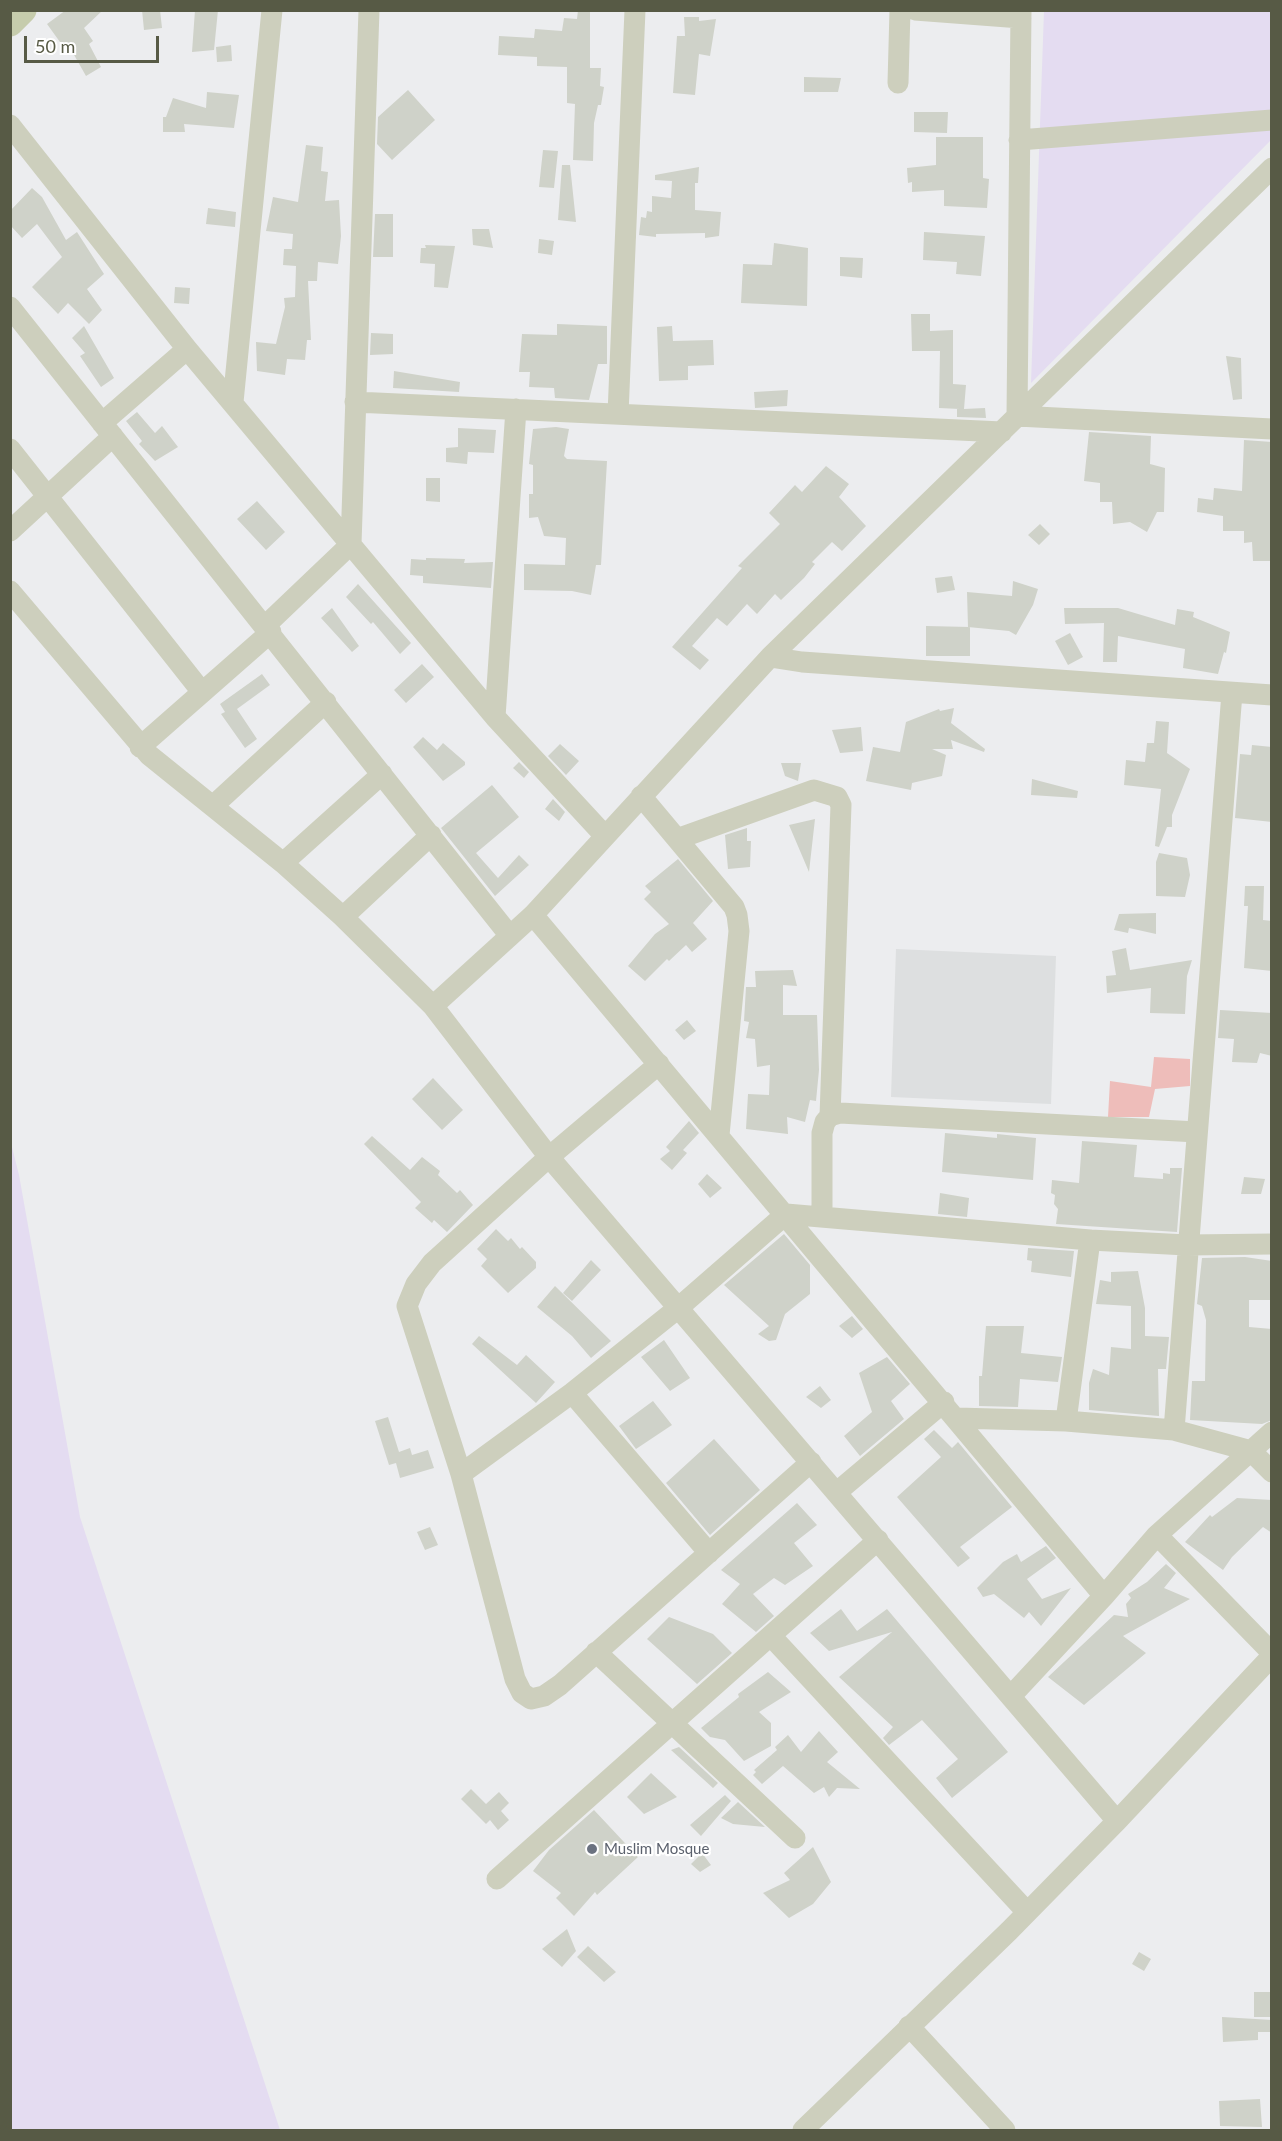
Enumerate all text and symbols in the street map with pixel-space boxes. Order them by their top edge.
scale bar [27,24,162,62]
text: 50 m [35,35,75,57]
place label: Muslim Mosque [604,1840,709,1858]
marker: Muslim Mosque [585,1842,599,1856]

